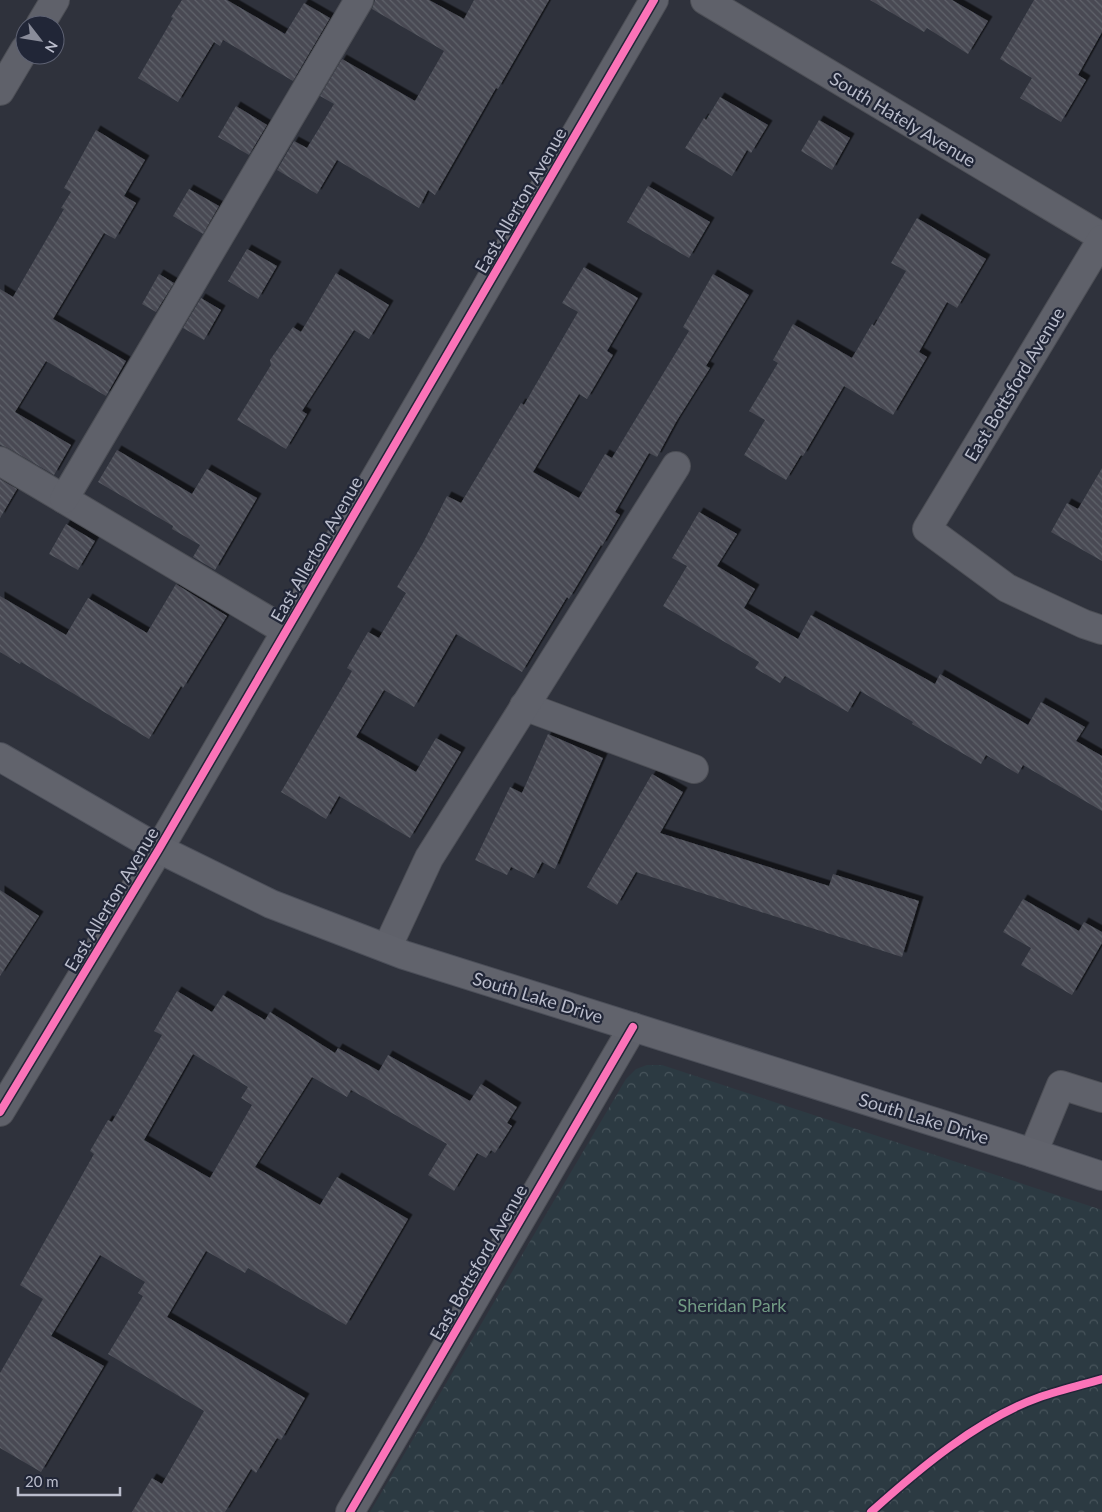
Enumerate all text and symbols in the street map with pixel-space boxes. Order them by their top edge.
north arrow [15,15,65,65]
text: N [42,38,62,56]
street label: South Hately Avenue [826,67,980,171]
street label: East Allerton Avenue [469,123,571,277]
street label: East Bottsford Avenue [959,303,1069,465]
street label: East Allerton Avenue [265,472,367,626]
street label: East Allerton Avenue [59,823,163,975]
street label: South Lake Drive [470,967,606,1027]
street label: South Lake Drive [856,1088,992,1148]
street label: East Bottsford Avenue [425,1180,531,1344]
park label: Sheridan Park [678,1294,787,1316]
scale bar [18,1464,120,1496]
text: 20 m [25,1472,59,1490]

